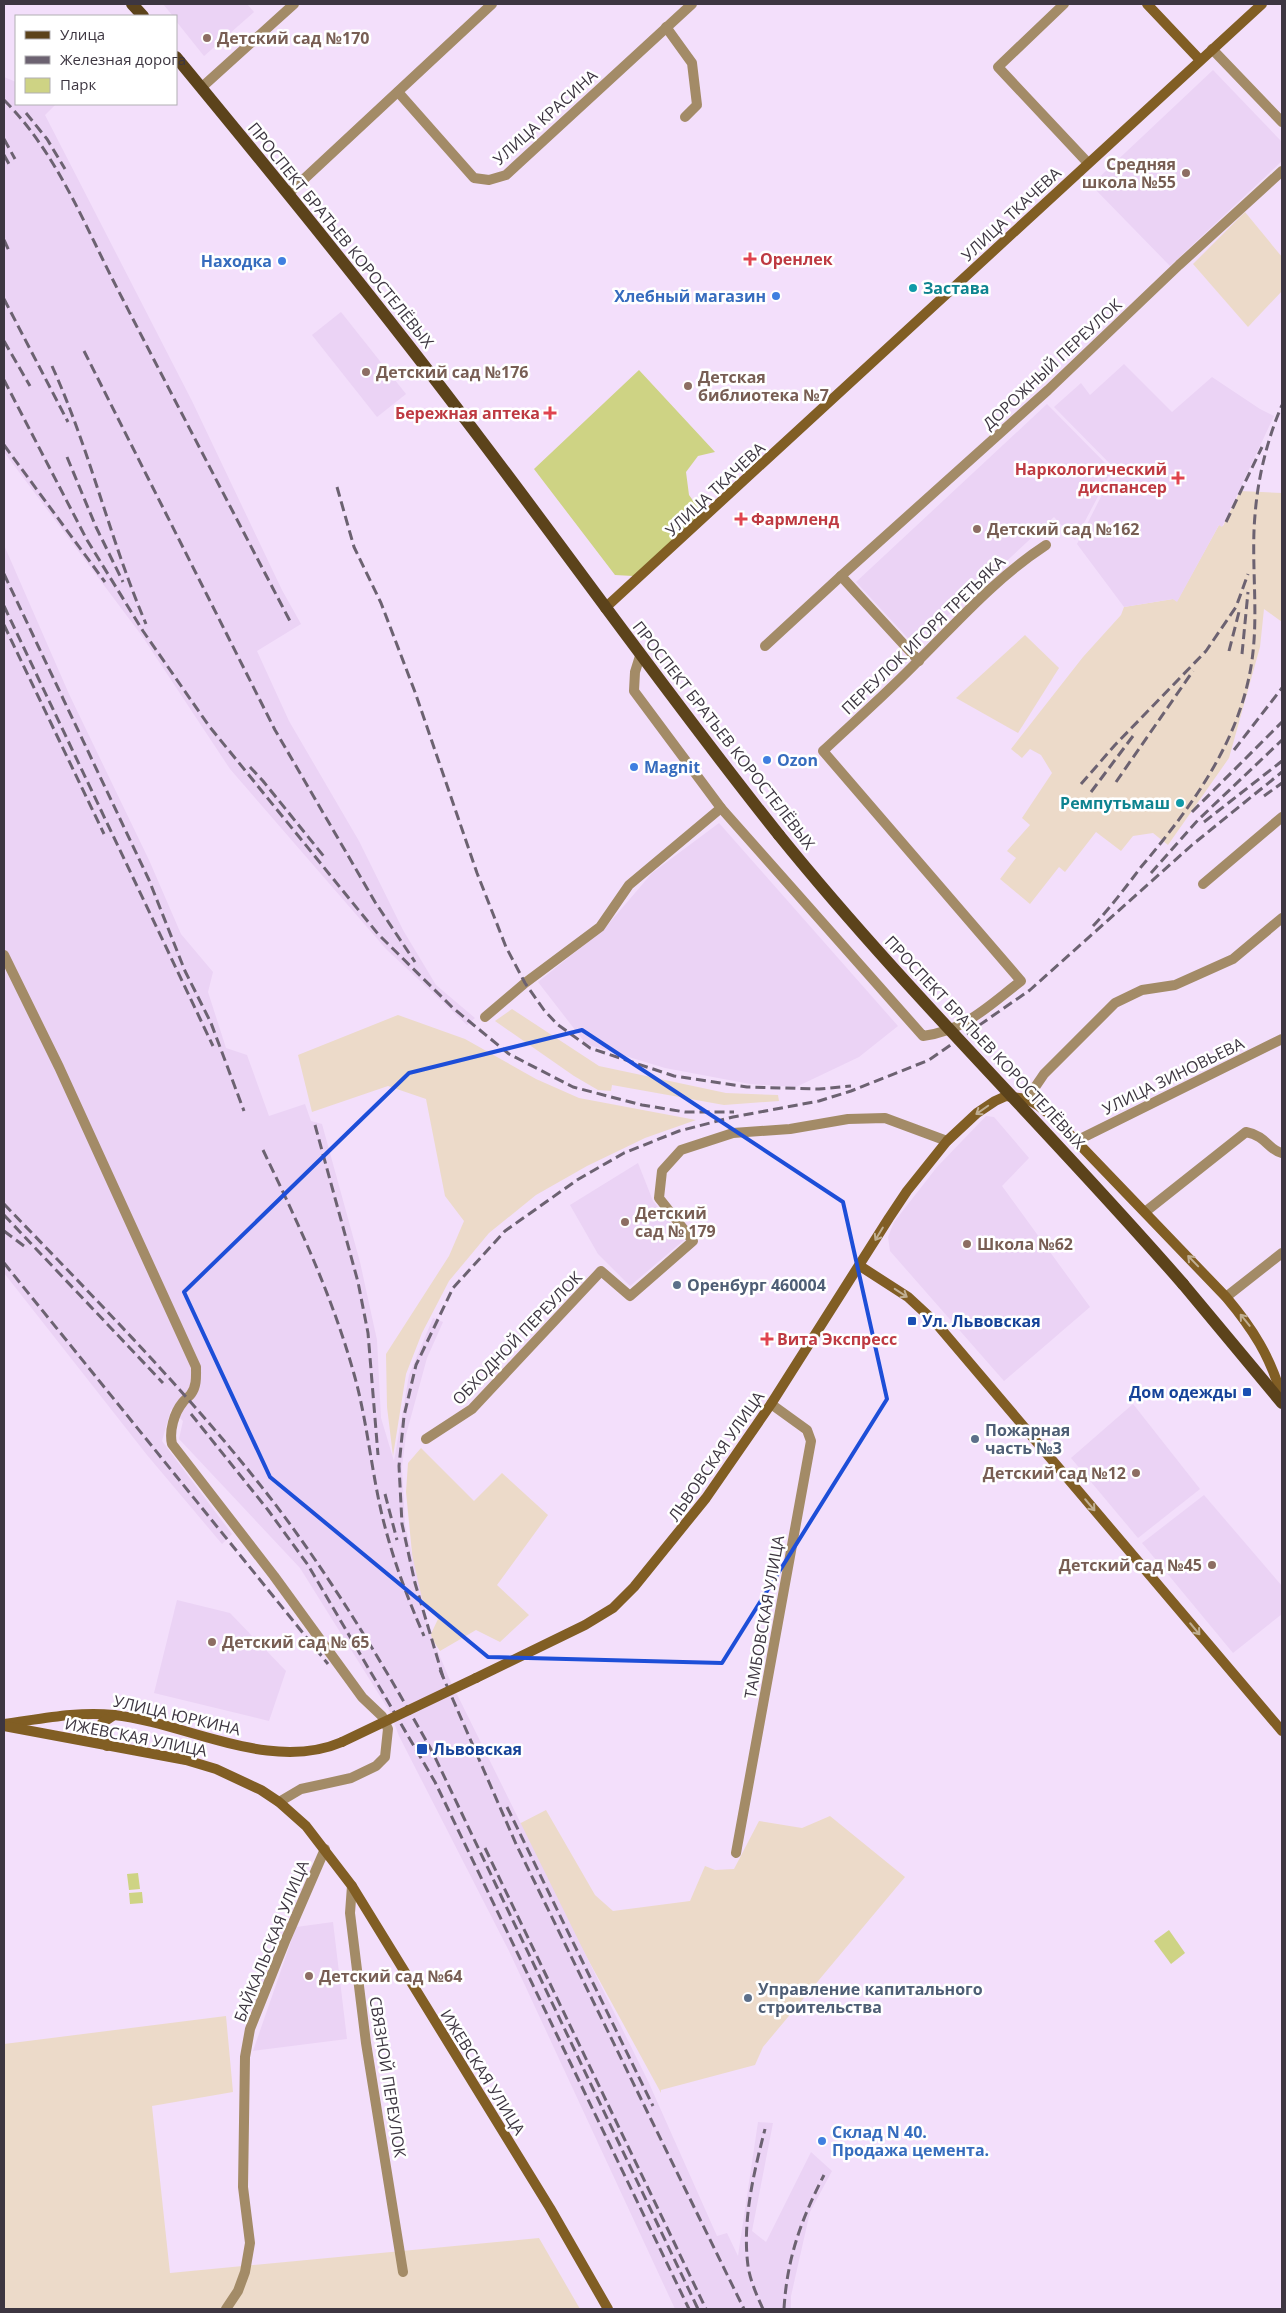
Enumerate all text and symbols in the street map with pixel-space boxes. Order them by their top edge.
legend [15,15,178,105]
text: Улица [60,24,105,44]
place label: Детский сад №170 [217,27,369,49]
marker: Детский сад №170 [201,32,213,44]
text: Железная дорога [60,49,186,69]
street label: УЛИЦА КРАСИНА [488,64,602,170]
text: Парк [60,74,96,94]
street label: ПРОСПЕКТ БРАТЬЕВ КОРОСТЕЛЁВЫХ [243,118,439,353]
place label: Средняя школа №55 [1082,153,1176,193]
street label: УЛИЦА ТКАЧЕВА [957,162,1066,266]
marker: Средняя школа №55 [1180,167,1192,179]
place label: Оренлек [760,248,833,270]
place label: Находка [201,250,272,272]
marker: Оренлек [744,253,756,265]
marker: Находка [276,255,288,267]
place label: Застава [923,277,990,299]
marker: Застава [907,282,919,294]
place label: Хлебный магазин [614,285,766,307]
marker: Хлебный магазин [770,290,782,302]
street label: ДОРОЖНЫЙ ПЕРЕУЛОК [978,293,1127,434]
place label: Детский сад №176 [376,361,528,383]
marker: Детский сад №176 [360,366,372,378]
place label: Детская библиотека №7 [698,366,829,406]
marker: Детская библиотека №7 [682,380,694,392]
place label: Бережная аптека [395,402,540,424]
marker: Бережная аптека [544,407,556,419]
street label: УЛИЦА ТКАЧЕВА [661,437,770,541]
place label: Наркологический диспансер [1015,458,1167,498]
marker: Наркологический диспансер [1171,471,1185,485]
place label: Фармленд [751,508,839,530]
marker: Фармленд [735,513,747,525]
place label: Детский сад №162 [987,518,1139,540]
marker: Детский сад №162 [971,523,983,535]
street label: ПЕРЕУЛОК ИГОРЯ ТРЕТЬЯКА [836,550,1010,719]
street label: ПРОСПЕКТ БРАТЬЕВ КОРОСТЕЛЁВЫХ [628,616,821,854]
place label: Ozon [777,749,818,771]
marker: Ozon [761,754,773,766]
place label: Magnit [644,756,700,778]
marker: Magnit [628,761,640,773]
place label: Ремпутьмаш [1060,792,1170,814]
marker: Ремпутьмаш [1174,797,1186,809]
street label: ПРОСПЕКТ БРАТЬЕВ КОРОСТЕЛЁВЫХ [880,931,1090,1154]
street label: УЛИЦА ЗИНОВЬЕВА [1099,1032,1248,1120]
one-way arrow [975,1105,989,1115]
place label: Детский сад № 179 [635,1202,716,1242]
marker: Детский сад № 179 [619,1216,631,1228]
one-way arrow [874,1227,884,1241]
place label: Школа №62 [977,1233,1073,1255]
marker: Школа №62 [961,1238,973,1250]
one-way arrow [1187,1256,1199,1268]
street label: ОБХОДНОЙ ПЕРЕУЛОК [447,1266,587,1410]
place label: Оренбург 460004 [687,1274,826,1296]
marker: Оренбург 460004 [671,1279,683,1291]
one-way arrow [894,1287,908,1298]
place label: Ул. Львовская [922,1310,1041,1332]
one-way arrow [1240,1314,1251,1327]
marker: Ул. Львовская [906,1315,918,1327]
place label: Вита Экспресс [777,1328,897,1350]
marker: Вита Экспресс [761,1333,773,1345]
place label: Дом одежды [1129,1381,1237,1403]
street label: ЛЬВОВСКАЯ УЛИЦА [663,1386,770,1525]
marker: Дом одежды [1241,1386,1253,1398]
place label: Пожарная часть №3 [985,1419,1070,1459]
marker: Пожарная часть №3 [969,1433,981,1445]
place label: Детский сад №12 [983,1462,1126,1484]
marker: Детский сад №12 [1130,1467,1142,1479]
one-way arrow [1085,1498,1096,1511]
street label: ТАМБОВСКАЯ УЛИЦА [739,1533,789,1700]
place label: Детский сад №45 [1059,1554,1202,1576]
marker: Детский сад №45 [1206,1559,1218,1571]
one-way arrow [1190,1622,1201,1635]
place label: Детский сад № 65 [222,1631,369,1653]
marker: Детский сад № 65 [206,1636,218,1648]
street label: УЛИЦА ЮРКИНА [111,1690,243,1740]
street label: ИЖЕВСКАЯ УЛИЦА [63,1712,210,1762]
place label: Львовская [433,1738,522,1760]
marker: Львовская [415,1742,429,1756]
street label: БАЙКАЛЬСКАЯ УЛИЦА [228,1856,314,2025]
place label: Детский сад №64 [319,1965,462,1987]
marker: Детский сад №64 [303,1970,315,1982]
place label: Управление капитального строительства [758,1978,983,2018]
marker: Управление капитального строительства [742,1992,754,2004]
street label: СВЯЗНОЙ ПЕРЕУЛОК [364,1995,412,2159]
street label: ИЖЕВСКАЯ УЛИЦА [435,2005,531,2140]
place label: Склад N 40. Продажа цемента. [832,2121,989,2161]
marker: Склад N 40. Продажа цемента. [816,2135,828,2147]

